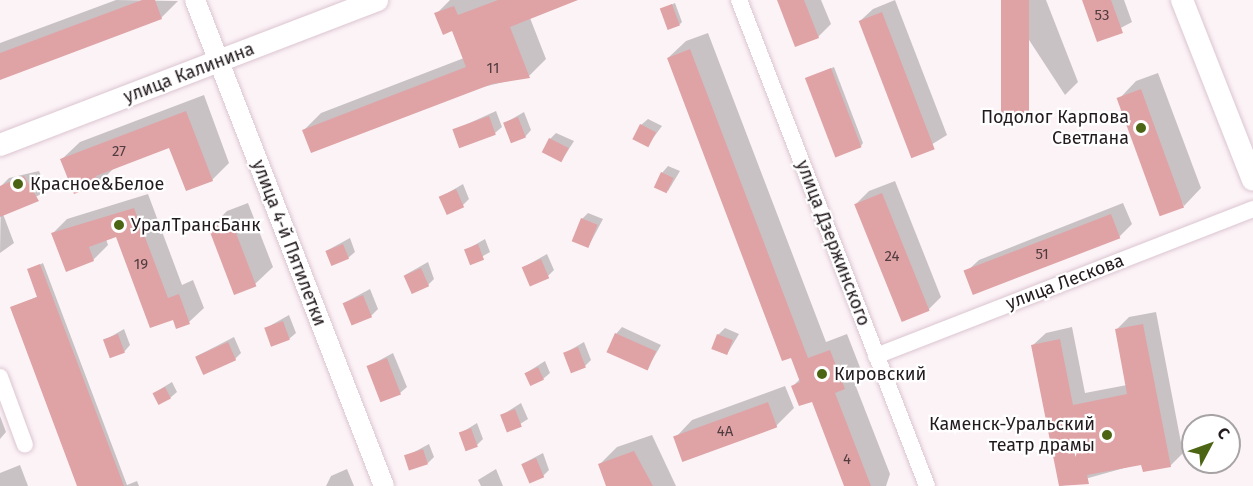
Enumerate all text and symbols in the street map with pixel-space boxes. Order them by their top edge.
house number: 53 [1095,7,1109,25]
street label: улица Калинина [121,38,257,108]
house number: 11 [487,60,499,78]
place label: Подолог Карпова Светлана [981,107,1129,150]
marker: Подолог Карпова Светлана [1134,121,1148,135]
house number: 27 [112,143,126,161]
street label: улица 4-й Пятилетки [247,157,331,329]
street label: улица Дзержинского [791,157,875,329]
place label: Красное&Белое [30,173,164,195]
marker: Красное&Белое [11,177,25,191]
place label: УралТрансБанк [131,214,261,236]
marker: УралТрансБанк [112,218,126,232]
house number: 51 [1035,246,1049,264]
house number: 24 [885,248,899,266]
street label: улица Лескова [1003,250,1127,314]
house number: 19 [134,256,148,274]
place label: Кировский [834,363,926,385]
marker: Кировский [815,367,829,381]
place label: Каменск-Уральский театр драмы [929,414,1095,456]
north arrow [1181,414,1241,474]
house number: 4А [717,423,733,441]
text: С [1213,423,1234,443]
marker: Каменск-Уральский театр драмы [1100,428,1114,442]
house number: 4 [843,451,851,469]

